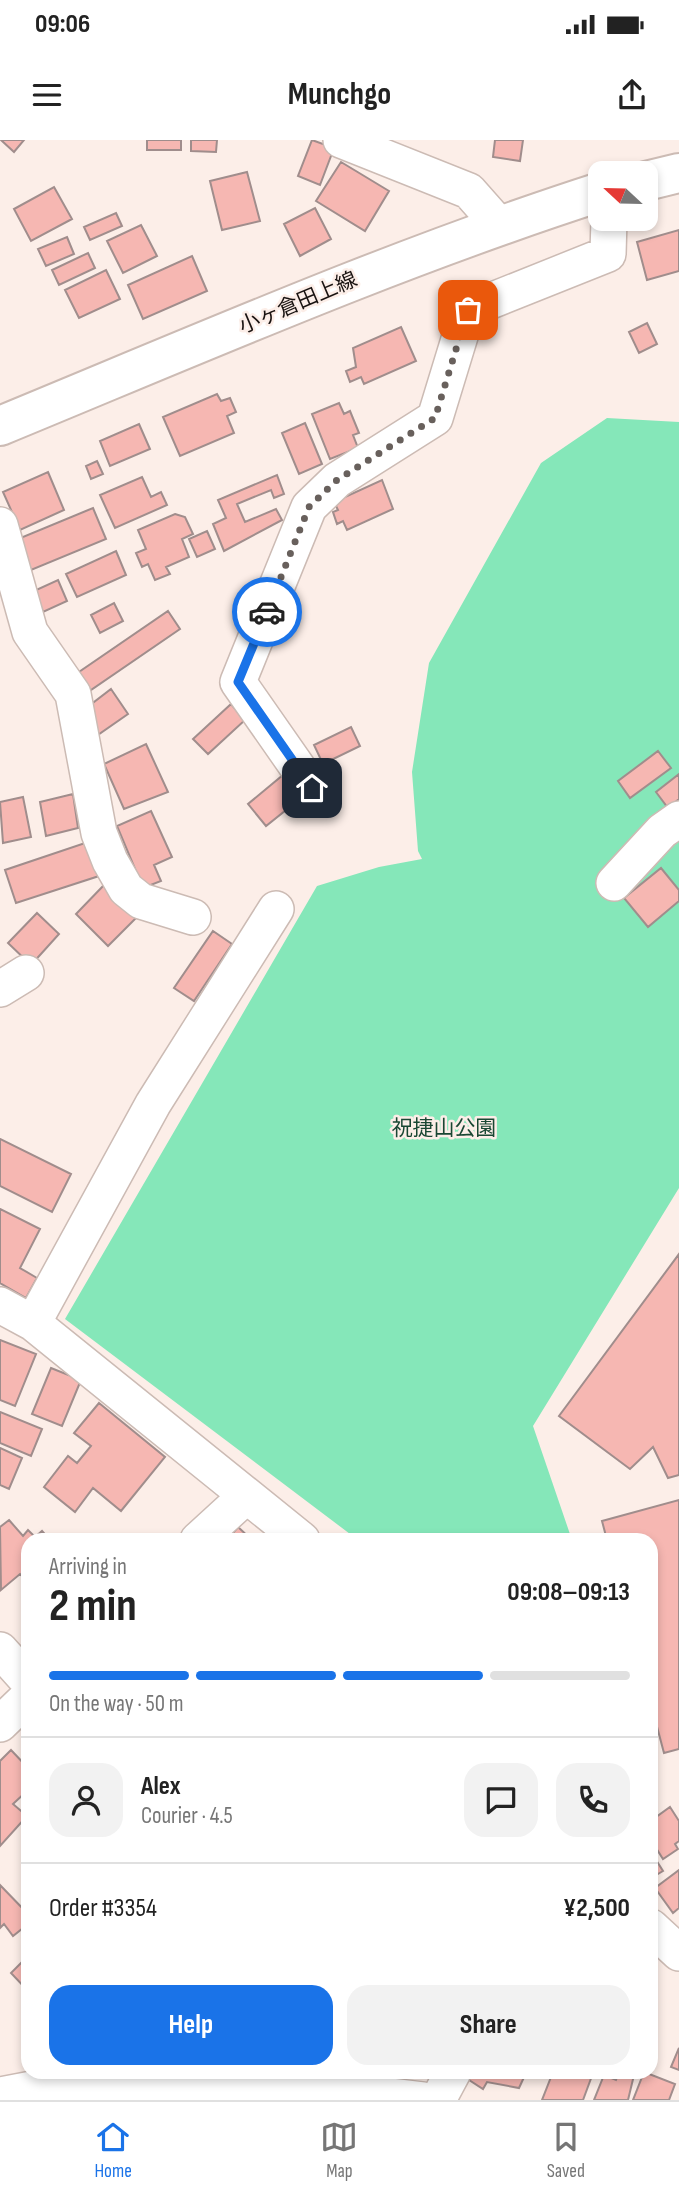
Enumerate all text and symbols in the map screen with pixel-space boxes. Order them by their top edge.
text: 09:06 [35,9,90,40]
text: Munchgo [288,75,391,114]
icon: menu [28,76,66,114]
icon: share [613,76,651,114]
north arrow [588,161,658,231]
map controls [588,161,658,231]
street label: 小ヶ倉田上線 [235,267,361,339]
pin [438,280,498,340]
icon: bag [449,291,487,329]
courier [232,577,302,647]
icon: car [248,593,286,631]
pin [282,758,342,818]
icon: home [293,769,331,807]
park label: 祝捷山公園 [392,1116,497,1141]
text: Arriving in [49,1553,127,1581]
text: 09:08–09:13 [507,1577,630,1608]
text: 2 min [49,1579,137,1634]
text: On the way · 50 m [49,1690,183,1718]
button: person [49,1763,123,1837]
button: chat [464,1763,538,1837]
button: phone [556,1763,630,1837]
text: Alex [141,1771,181,1802]
text: Courier · 4.5 [141,1802,233,1830]
text: Order #3354 [49,1893,157,1924]
text: ¥2,500 [563,1893,630,1924]
button: Help [49,1985,333,2065]
button: Share [347,1985,630,2065]
tab: Home [94,2118,132,2183]
tab: Map [320,2118,358,2183]
tab: Saved [547,2118,585,2183]

